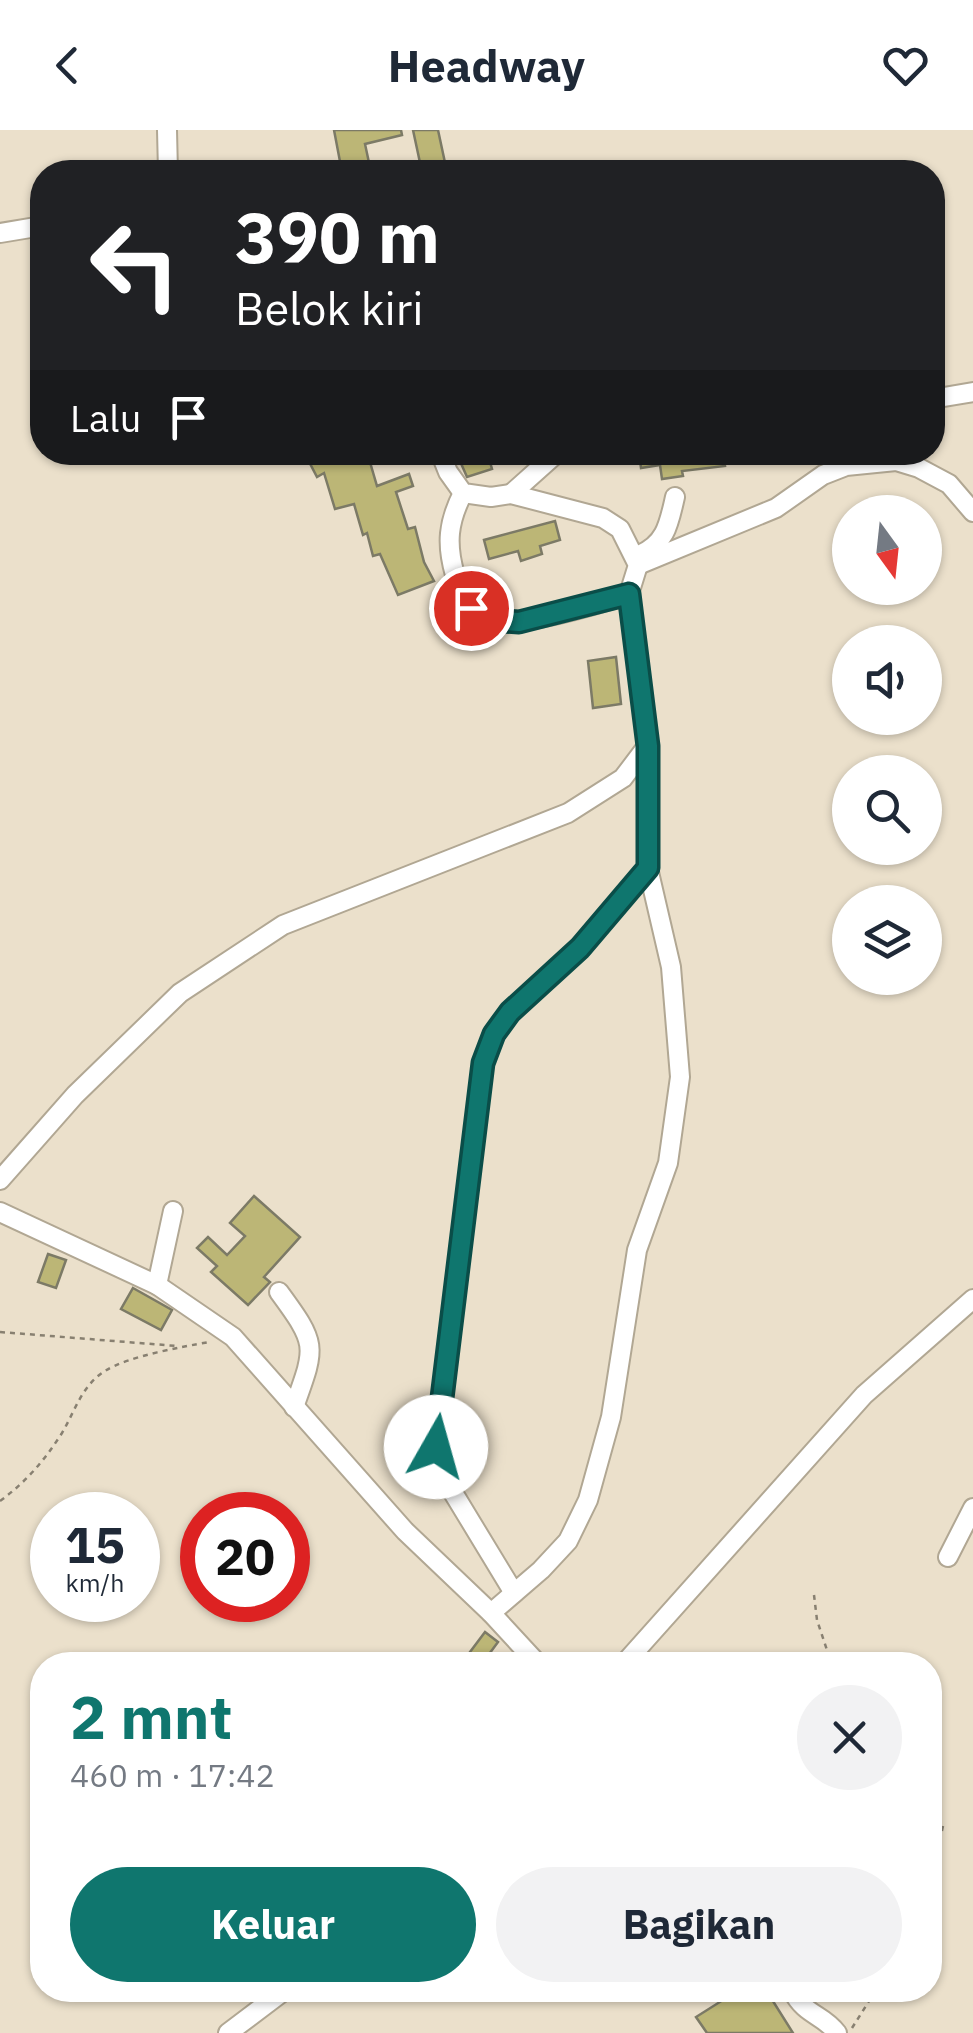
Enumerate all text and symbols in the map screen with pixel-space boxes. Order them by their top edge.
text: Headway [388,36,585,94]
icon: back [40,38,95,93]
icon: heart [878,38,933,93]
text: 390 m [235,191,440,282]
icon: left [70,200,200,330]
text: Belok kiri [235,279,424,337]
icon: arrive [161,390,216,445]
text: Lalu [70,393,141,442]
north arrow [832,495,942,605]
map controls [832,495,942,995]
pin [429,566,514,651]
icon: arrive [444,581,499,636]
button: sound [832,625,942,735]
button: search [832,755,942,865]
button: layers [832,885,942,995]
position arrow [384,1395,488,1499]
speed limit sign: 20 [180,1492,310,1622]
text: 15 [65,1512,125,1577]
text: km/h [66,1566,124,1599]
text: 2 mnt [70,1677,233,1756]
button: close [797,1685,902,1790]
text: 460 m · 17:42 [70,1754,275,1796]
button: Keluar [70,1867,476,1982]
button: Bagikan [496,1867,902,1982]

